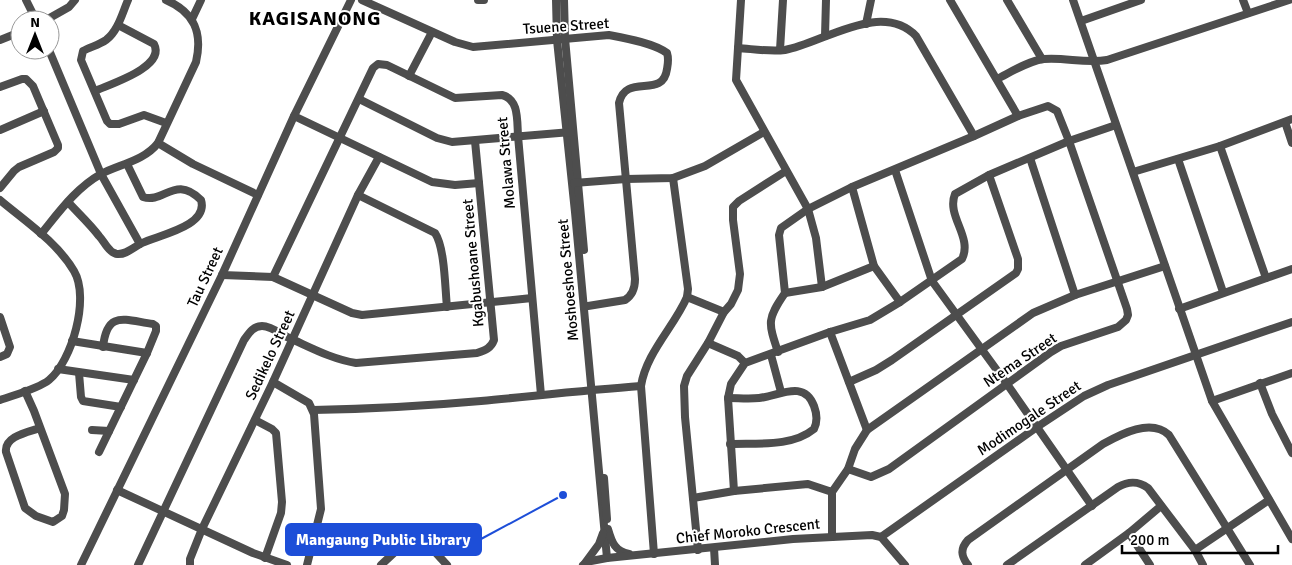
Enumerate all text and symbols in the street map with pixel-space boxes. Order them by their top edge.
district label: KAGISANONG [249,6,381,31]
north arrow [10,10,60,60]
text: N [30,14,40,31]
street label: Tsuene Street [522,14,610,38]
street label: Molawa Street [493,116,519,210]
street label: Kgabushoane Street [458,198,488,328]
street label: Moshoeshoe Street [554,218,582,342]
street label: Tau Street [183,244,227,310]
street label: Sedikelo Street [241,307,299,403]
street label: Ntema Street [980,329,1060,391]
street label: Modimogale Street [974,377,1084,459]
street label: Chief Moroko Crescent [675,514,821,548]
scale bar [1122,522,1278,554]
callout: Mangaung Public Library [286,524,481,555]
text: Mangaung Public Library [296,530,470,550]
text: 200 m [1130,531,1170,549]

